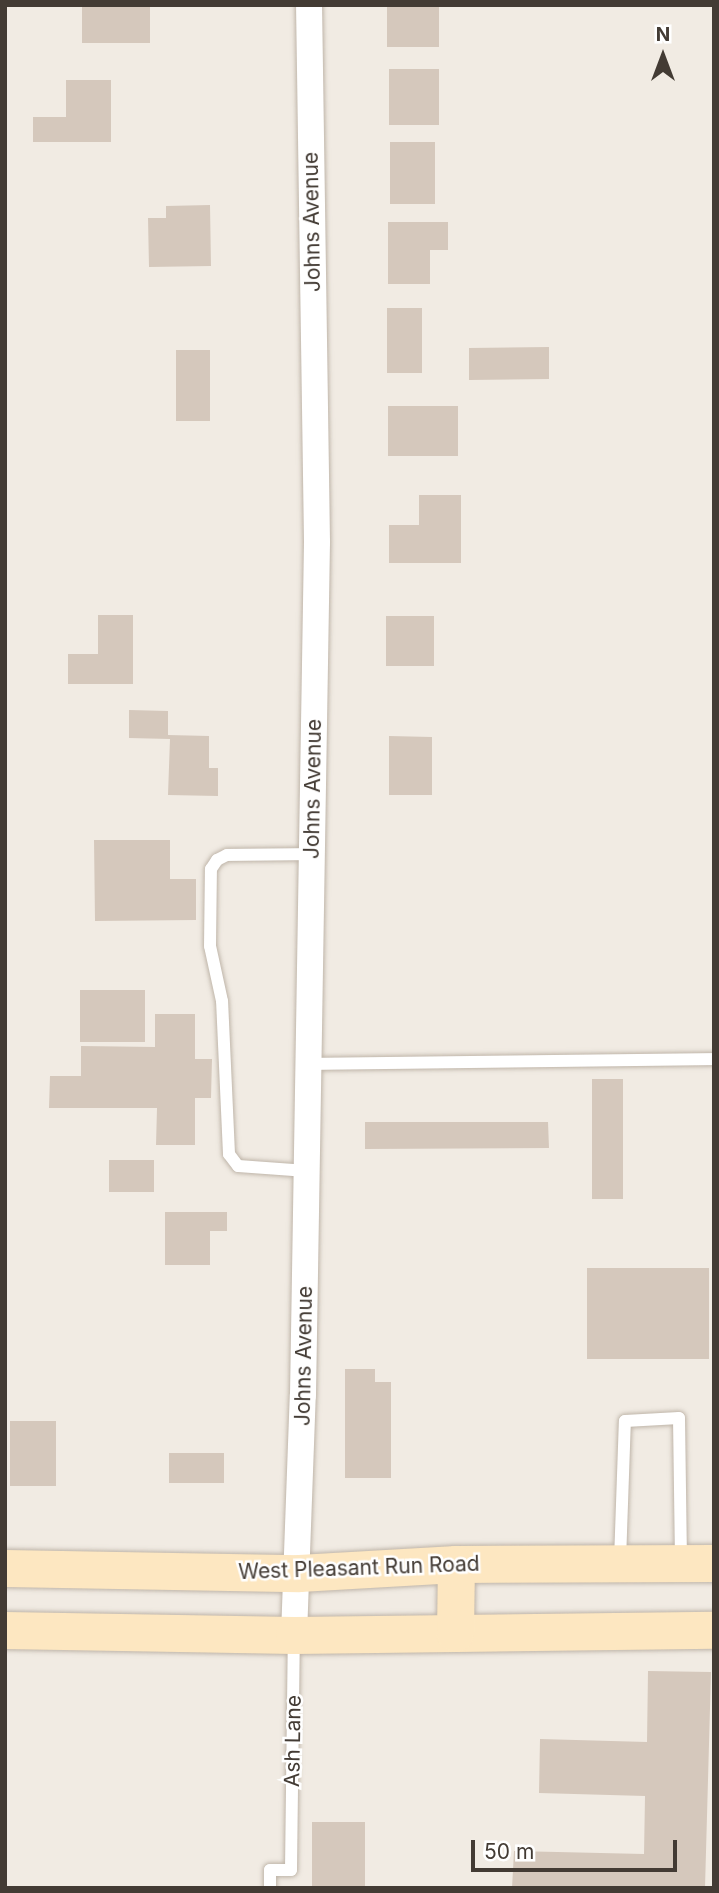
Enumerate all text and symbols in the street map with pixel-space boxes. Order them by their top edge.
north arrow [628,21,698,91]
text: N [656,23,670,46]
street label: Johns Avenue [298,152,326,292]
street label: Johns Avenue [299,719,327,859]
street label: Johns Avenue [290,1286,318,1426]
street label: West Pleasant Run Road [238,1551,480,1585]
street label: Ash Lane [280,1695,306,1787]
scale bar [474,1826,680,1870]
text: 50 m [484,1839,534,1864]

